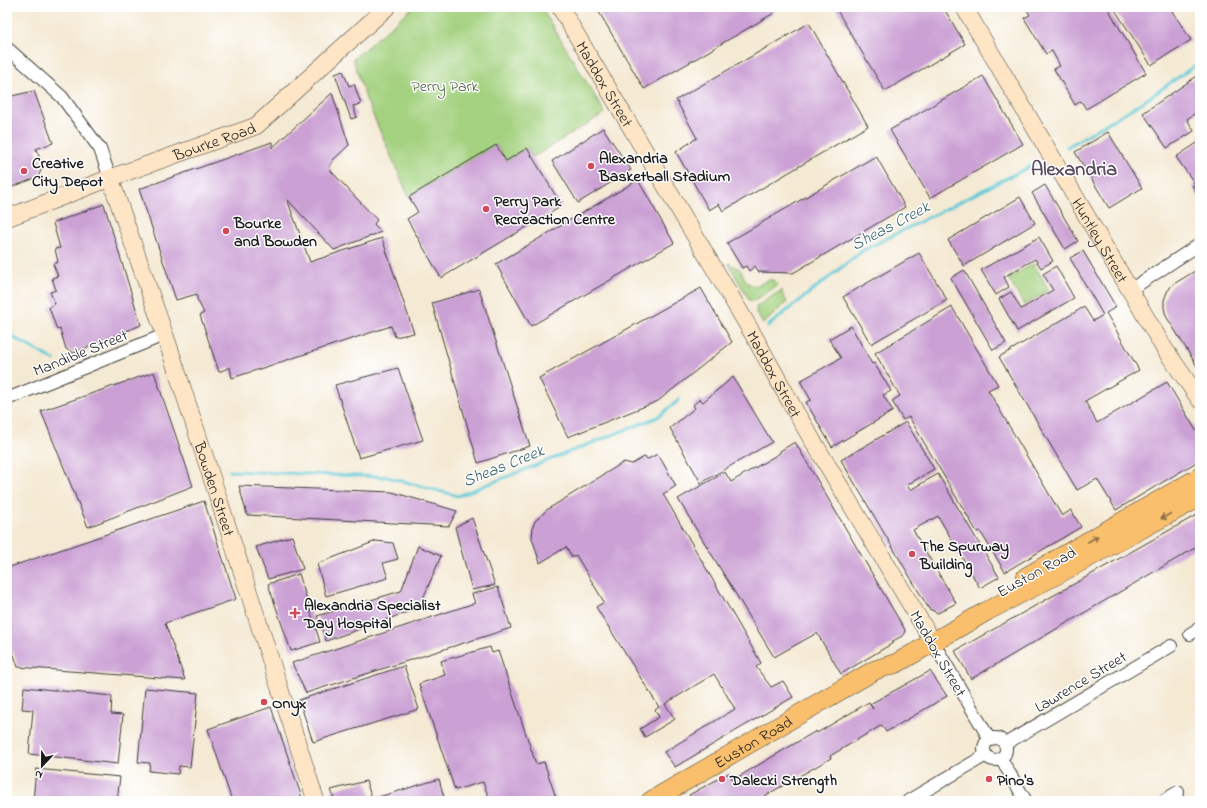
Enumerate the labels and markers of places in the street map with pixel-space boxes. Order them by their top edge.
place label: Alexandria Basketball Stadium [598,147,731,189]
place label: Creative City Depot [32,152,104,195]
marker: Alexandria Basketball Stadium [586,161,596,171]
marker: Creative City Depot [19,166,29,176]
place label: Perry Park Recreaction Centre [493,190,616,232]
marker: Perry Park Recreaction Centre [481,204,491,214]
place label: Bourke and Bowden [233,212,317,254]
marker: Bourke and Bowden [221,226,231,236]
place label: The Spurway Building [919,535,1009,578]
marker: The Spurway Building [907,549,917,559]
place label: Alexandria Specialist Day Hospital [303,594,441,637]
marker: Alexandria Specialist Day Hospital [289,607,301,619]
place label: Onyx [272,692,306,717]
marker: Onyx [259,697,269,707]
place label: Dalecki Strength [729,769,837,794]
place label: Pino's [997,769,1034,793]
marker: Dalecki Strength [717,774,727,784]
marker: Pino's [984,774,994,784]

